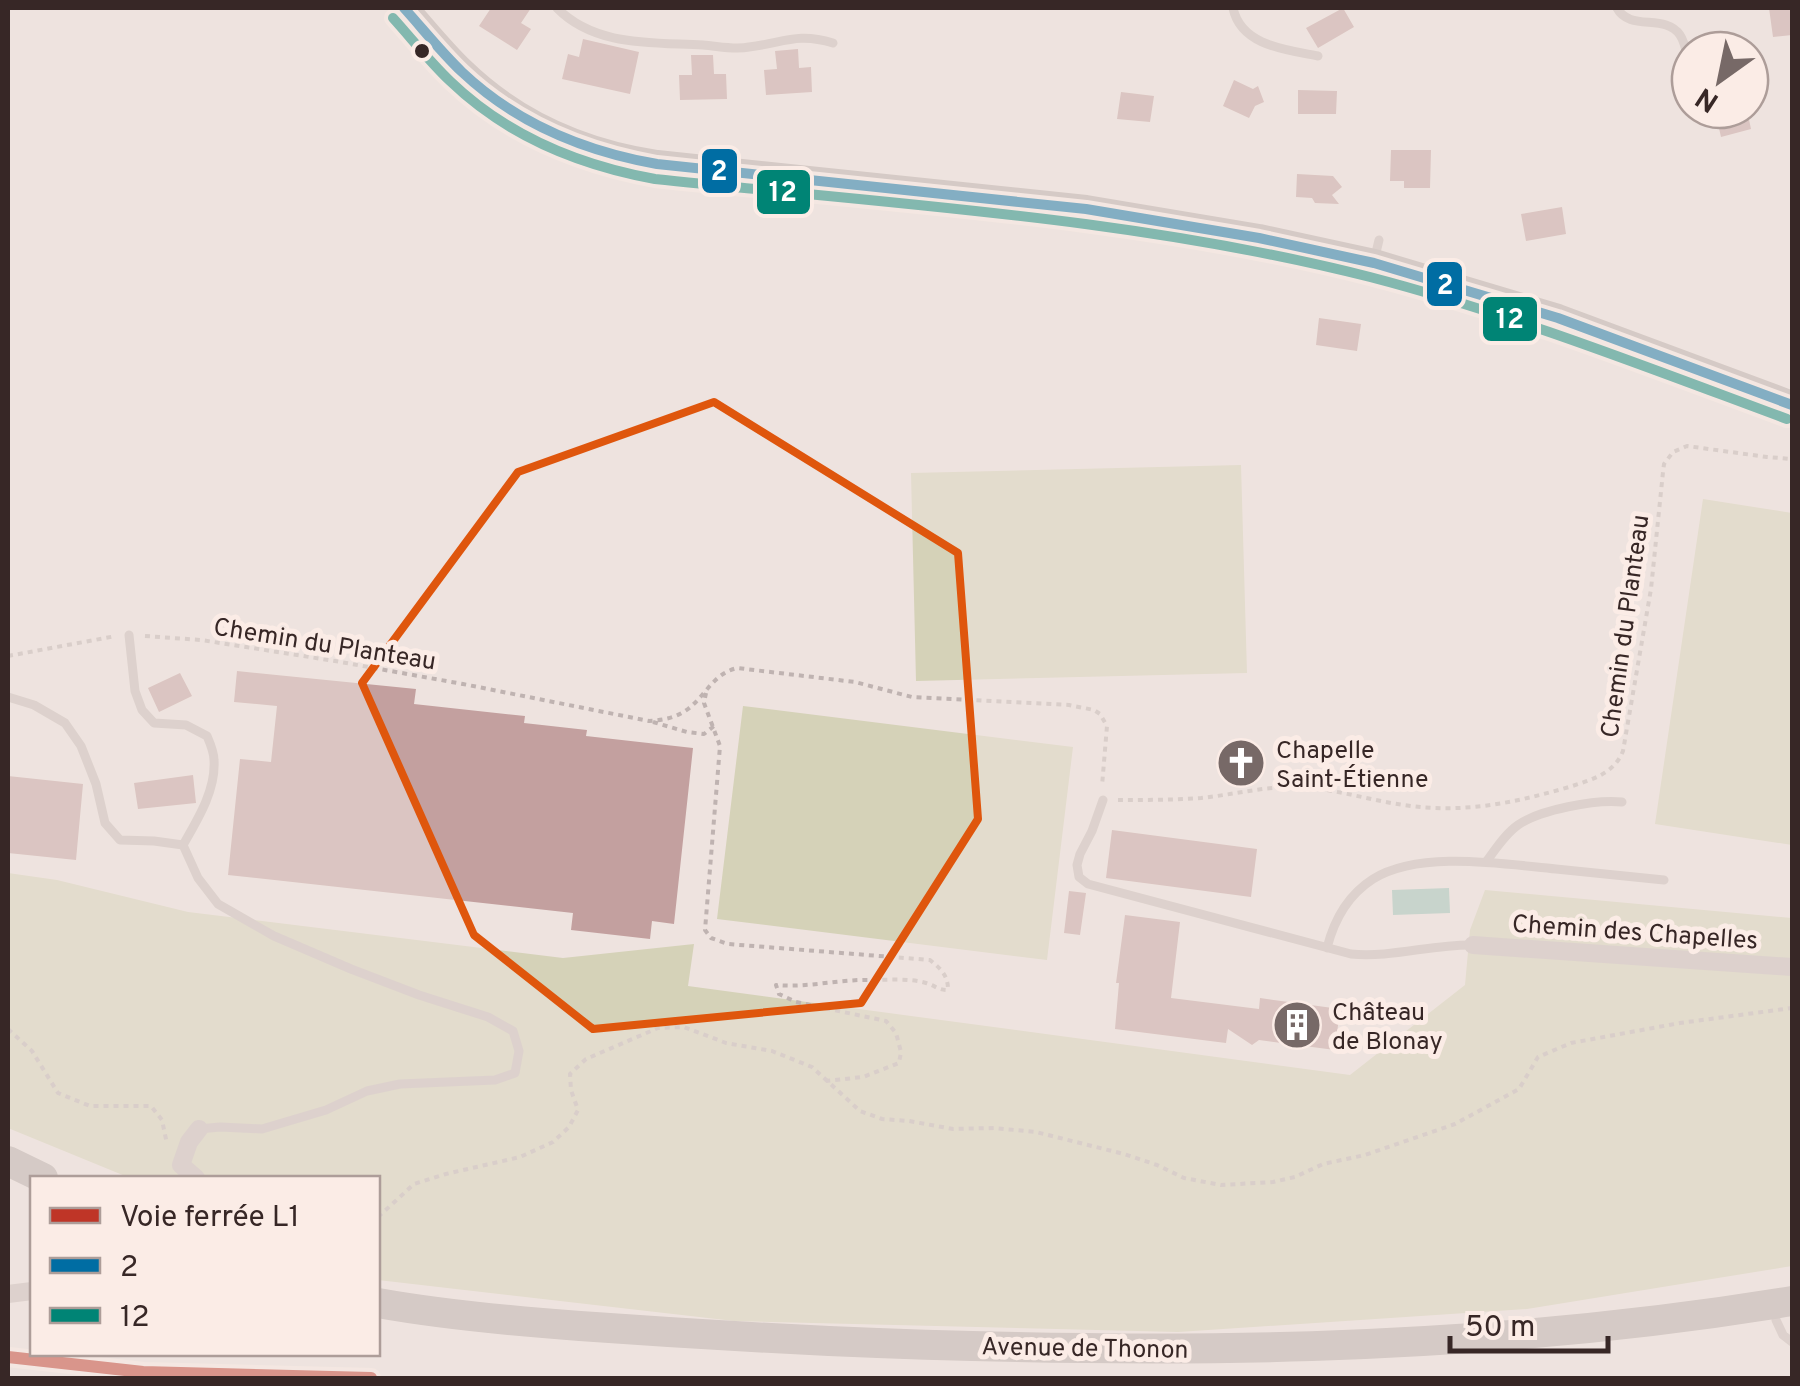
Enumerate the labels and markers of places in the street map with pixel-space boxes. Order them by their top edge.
unlabelled marker [412,41,432,61]
place label: Chapelle Saint-Étienne [1276,736,1428,797]
church icon: Chapelle Saint-Étienne [1215,737,1267,789]
place label: Château de Blonay [1332,998,1443,1059]
building icon: Château de Blonay [1271,999,1323,1051]

